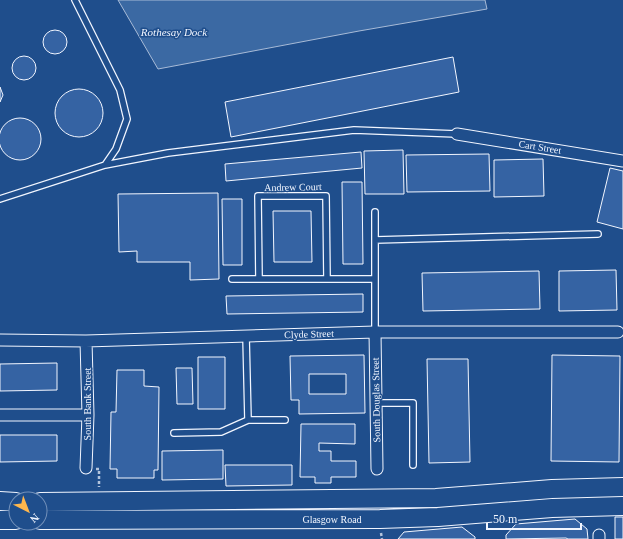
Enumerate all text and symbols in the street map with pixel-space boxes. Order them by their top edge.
water label: Rothesay Dock [140,26,208,38]
street label: Cart Street [518,138,562,156]
street label: Andrew Court [264,181,322,193]
street label: Clyde Street [284,328,334,340]
street label: South Douglas Street [370,357,382,443]
street label: South Bank Street [82,367,93,440]
north arrow [8,491,48,531]
scale bar [487,505,581,531]
text: N [28,511,42,526]
text: 50 m [493,512,518,526]
street label: Glasgow Road [302,514,362,525]

